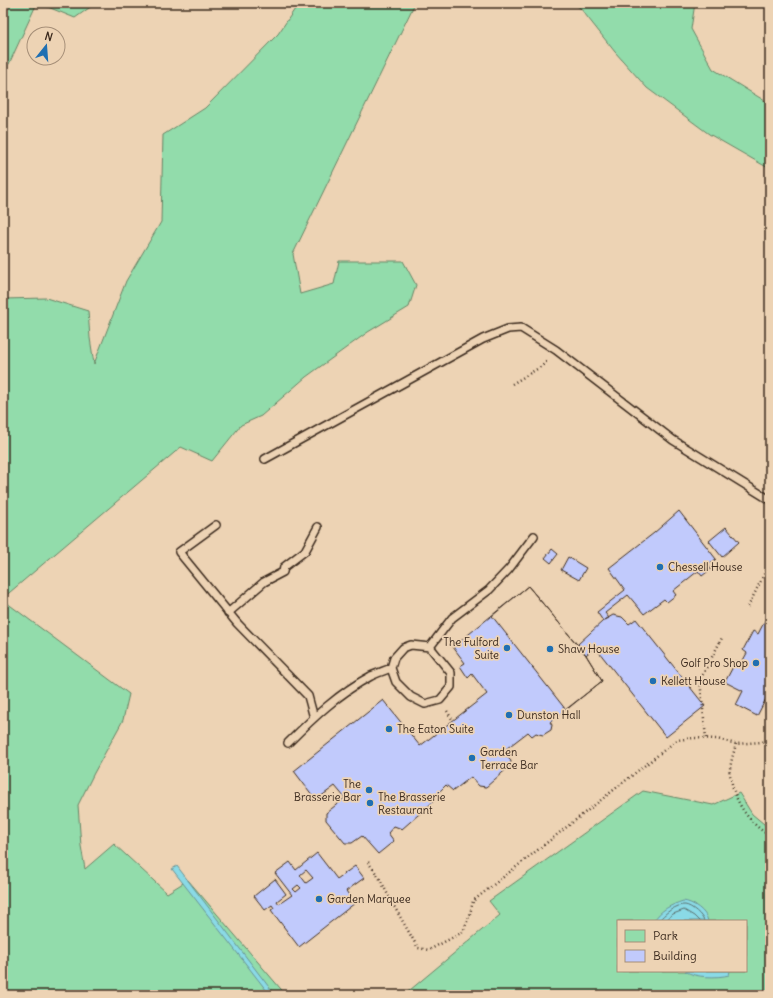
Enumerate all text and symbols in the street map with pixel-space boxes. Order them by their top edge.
north arrow [26,26,66,66]
text: N [43,29,55,44]
place label: Chessell House [668,560,743,574]
marker: Chessell House [655,562,665,572]
place label: The Fulford Suite [443,635,500,662]
place label: Shaw House [558,642,620,656]
marker: The Fulford Suite [502,643,512,653]
marker: Shaw House [545,644,555,654]
place label: Golf Pro Shop [680,656,748,670]
marker: Golf Pro Shop [751,658,761,668]
place label: Kellett House [661,674,726,688]
marker: Kellett House [648,676,658,686]
place label: Dunston Hall [517,708,581,722]
marker: Dunston Hall [504,710,514,720]
place label: The Eaton Suite [397,722,474,736]
marker: The Eaton Suite [384,724,394,734]
place label: Garden Terrace Bar [480,745,538,772]
marker: Garden Terrace Bar [467,753,477,763]
place label: The Brasserie Bar [294,777,362,804]
marker: The Brasserie Bar [364,785,374,795]
place label: The Brasserie Restaurant [378,790,445,817]
marker: The Brasserie Restaurant [365,798,375,808]
place label: Garden Marquee [327,892,411,906]
marker: Garden Marquee [314,894,324,904]
legend [617,920,747,972]
text: Park [653,928,678,943]
text: Building [653,948,697,963]

